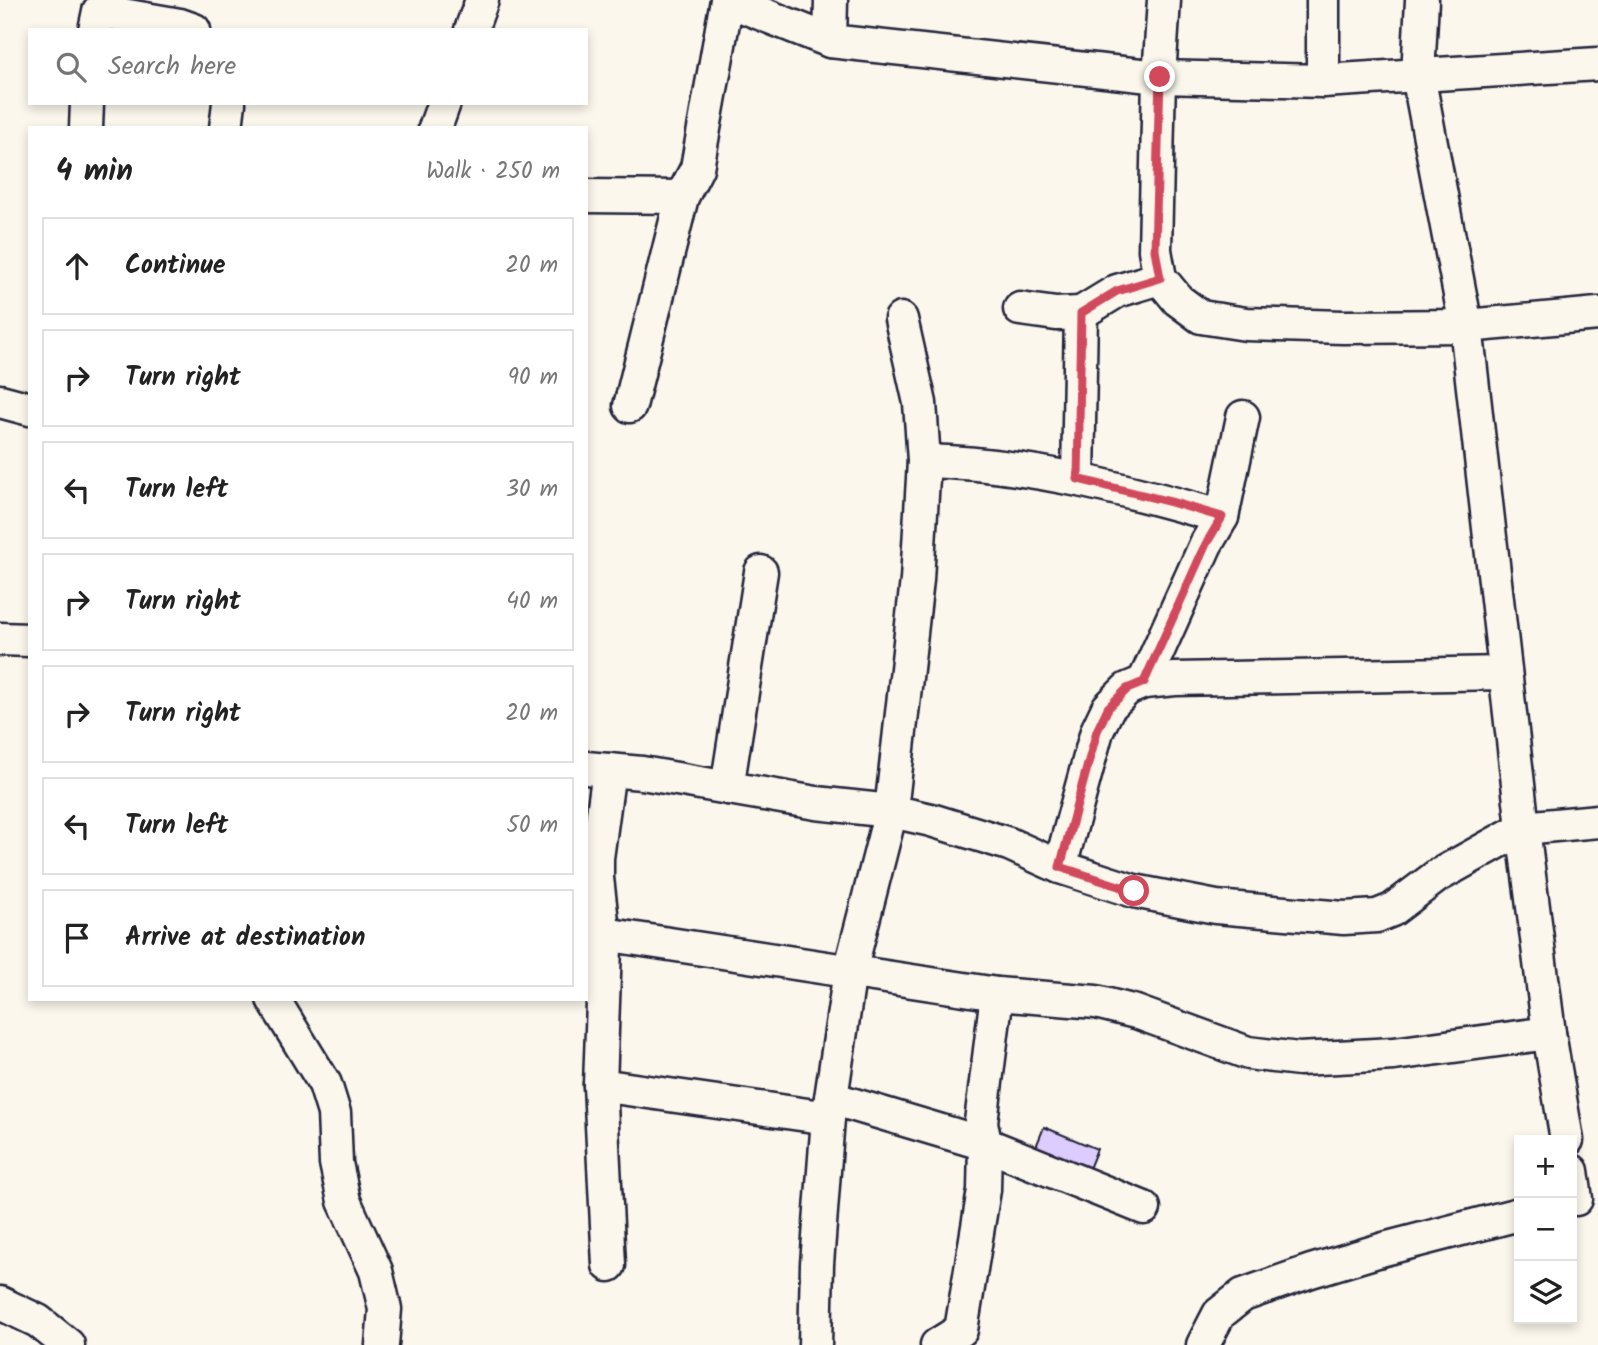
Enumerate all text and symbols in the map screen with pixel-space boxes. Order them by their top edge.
search box [28,28,588,105]
text: Search here [108,46,236,88]
icon: search [52,48,90,86]
route end [1144,61,1175,92]
text: 4 min [56,148,133,196]
text: Walk · 250 m [426,154,560,190]
text: Continue [125,245,226,287]
icon: ahead [58,247,96,285]
text: 20 m [506,248,558,284]
text: Turn right [125,357,241,399]
icon: right [58,359,96,397]
text: 90 m [508,360,558,396]
text: Turn left [125,469,228,511]
icon: left [58,471,96,509]
text: 30 m [506,472,558,508]
text: Turn right [125,581,241,623]
icon: right [58,583,96,621]
text: 40 m [506,584,558,620]
text: Turn right [125,693,241,735]
icon: right [58,695,96,733]
text: 20 m [506,696,558,732]
text: Turn left [125,805,228,847]
icon: left [58,807,96,845]
text: 50 m [507,808,558,844]
route start [1118,875,1149,906]
text: Arrive at destination [125,917,365,959]
icon: arrive [58,919,96,957]
map controls [1514,1135,1577,1324]
button: + [1514,1135,1577,1198]
button: − [1514,1198,1577,1261]
button: layers [1514,1261,1577,1324]

